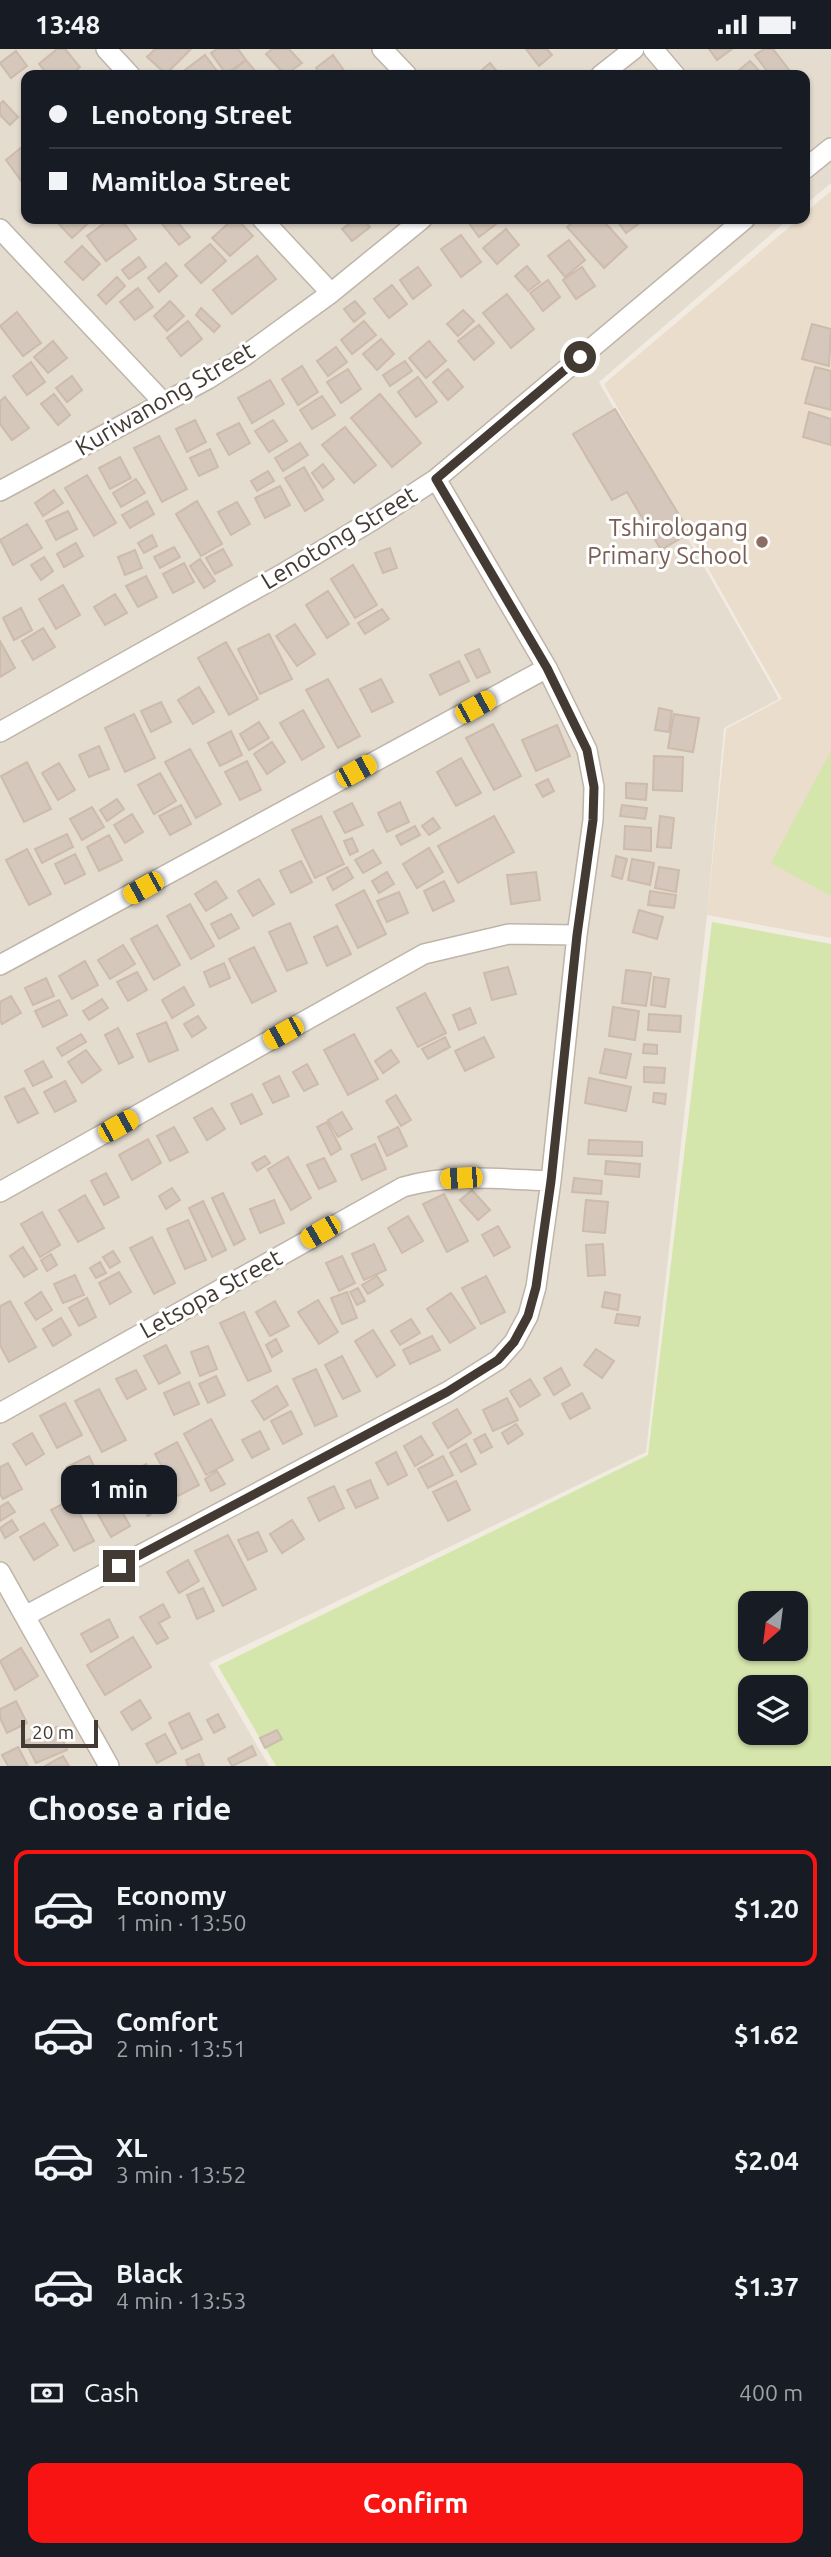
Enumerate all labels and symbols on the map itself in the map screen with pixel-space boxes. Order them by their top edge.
street label: Kuriwanong Street [71,336,259,461]
route start [564,341,596,373]
street label: Lenotong Street [256,480,422,595]
place label: Tshirologang Primary School [587,514,748,569]
marker: Tshirologang Primary School [754,534,770,550]
car [452,688,499,726]
car [333,752,380,790]
car [120,869,167,907]
car [260,1014,307,1052]
car [95,1107,142,1145]
car [440,1166,483,1190]
car [297,1212,344,1252]
street label: Letsopa Street [135,1243,287,1344]
callout: 1 min [61,1465,177,1513]
route end [103,1550,135,1582]
north arrow [738,1591,808,1661]
scale bar [21,1717,98,1749]

